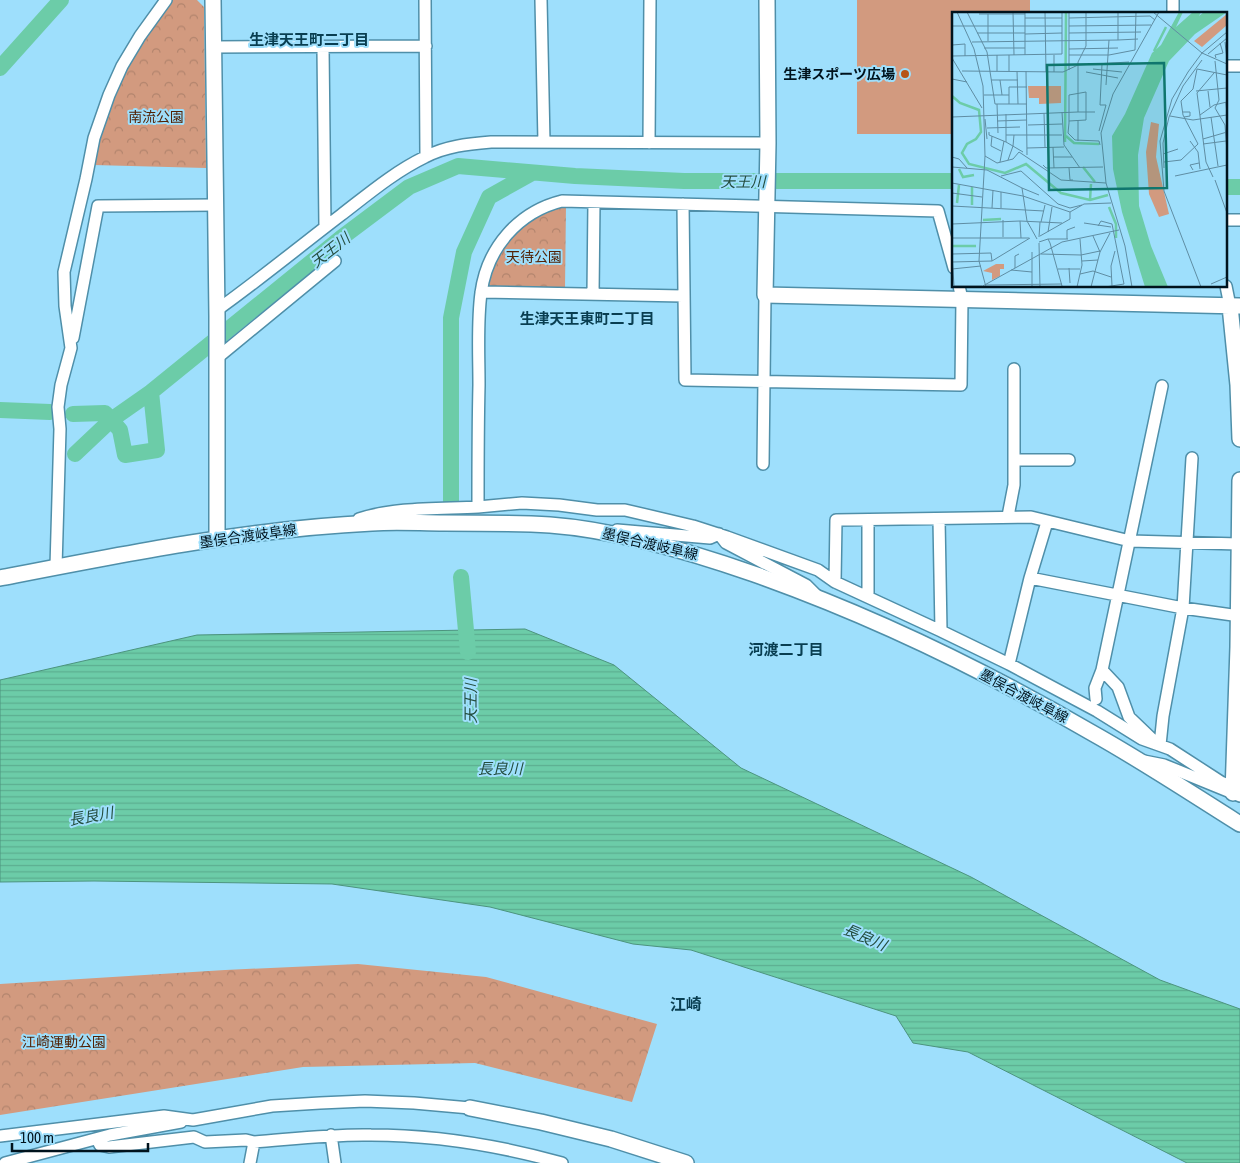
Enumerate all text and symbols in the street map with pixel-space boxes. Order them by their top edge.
inset map [952,12,1228,288]
district label: 生津天王町二丁目 [249,31,369,48]
place label: 生津スポーツ広場 [783,66,895,82]
marker: 生津スポーツ広場 [899,68,911,80]
park label: 南流公園 [128,109,184,125]
water label: 天王川 [720,173,767,190]
water label: 天王川 [307,228,355,271]
park label: 天待公園 [506,249,562,265]
district label: 生津天王東町二丁目 [519,310,655,327]
street label: 墨俣合渡岐阜線 [198,521,298,551]
street label: 墨俣合渡岐阜線 [600,525,700,563]
district label: 河渡二丁目 [748,641,824,658]
street label: 墨俣合渡岐阜線 [977,666,1071,726]
water label: 天王川 [462,677,479,724]
water label: 長良川 [477,760,524,777]
water label: 長良川 [67,803,117,828]
water label: 長良川 [841,920,891,954]
district label: 江崎 [670,995,702,1013]
park label: 江崎運動公園 [22,1034,106,1050]
scale bar [12,1120,149,1152]
text: 100 m [20,1129,54,1146]

